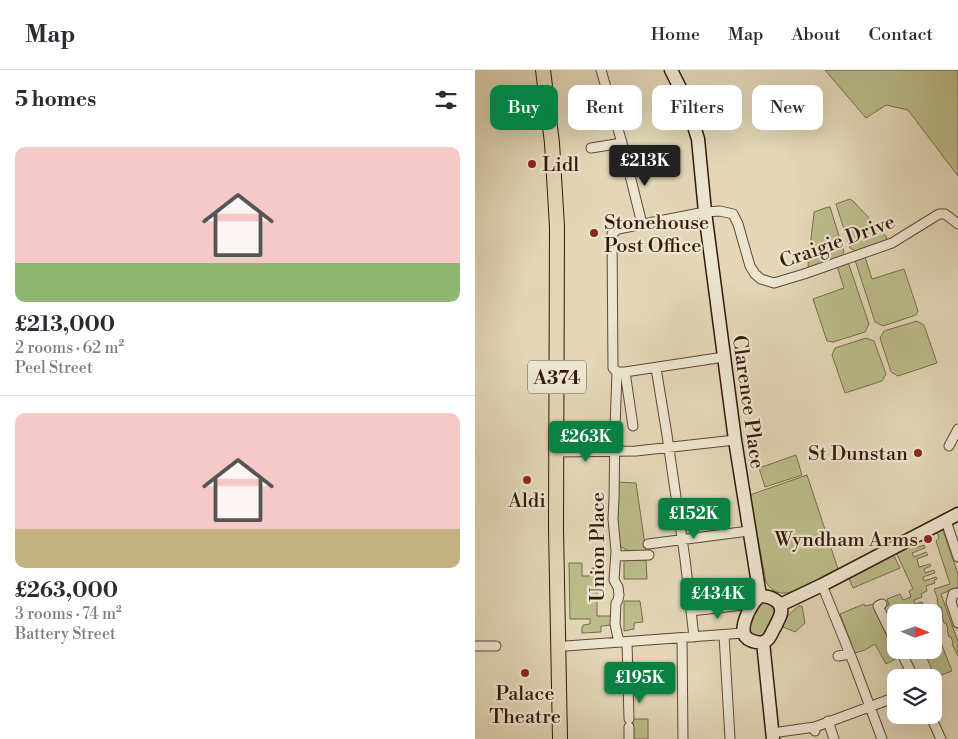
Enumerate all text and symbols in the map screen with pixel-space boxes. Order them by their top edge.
text: Map [25,20,75,50]
text: Home [651,23,700,46]
text: Map [728,23,764,46]
text: About [792,23,841,46]
text: Contact [869,23,933,46]
chip: Buy [490,85,558,130]
chip: Rent [568,85,642,130]
chip: Filters [652,85,742,130]
chip: New [752,85,823,130]
icon: filters [432,86,460,114]
text: 5 homes [15,87,96,113]
pin: £213K [610,144,680,187]
text: £213K [620,151,670,171]
place label: Lidl [542,153,579,178]
marker: Lidl [526,158,538,170]
icon: home [193,180,283,270]
street label: Craigie Drive [776,210,899,275]
place label: Stonehouse Post Office [604,211,709,259]
marker: Stonehouse Post Office [588,227,600,239]
text: £213,000 [15,312,115,338]
street label: Clarence Place [726,334,769,471]
text: 2 rooms · 62 m² [15,338,124,358]
text: Peel Street [15,358,93,378]
road number: A374 [528,360,586,394]
pin: £263K [551,420,621,463]
text: £263K [560,427,612,447]
place label: St Dunstan [808,442,908,467]
icon: home [193,445,283,535]
marker: St Dunstan [912,447,924,459]
marker: Aldi [521,474,533,486]
place label: Aldi [507,489,546,514]
street label: Union Place [586,492,611,602]
pin: £152K [659,498,729,540]
text: £152K [669,504,719,524]
place label: Wyndham Arms [774,528,918,553]
marker: Wyndham Arms [922,533,934,545]
text: £263,000 [15,578,118,604]
pin: £434K [683,578,753,620]
text: £434K [691,584,745,604]
text: 3 rooms · 74 m² [15,604,122,624]
north arrow [887,604,943,659]
map controls [887,604,942,724]
text: Battery Street [15,624,116,644]
pin: £195K [605,662,675,704]
marker: Palace Theatre [519,667,531,679]
text: £195K [615,668,665,688]
button: layers [887,669,942,724]
place label: Palace Theatre [489,682,561,730]

